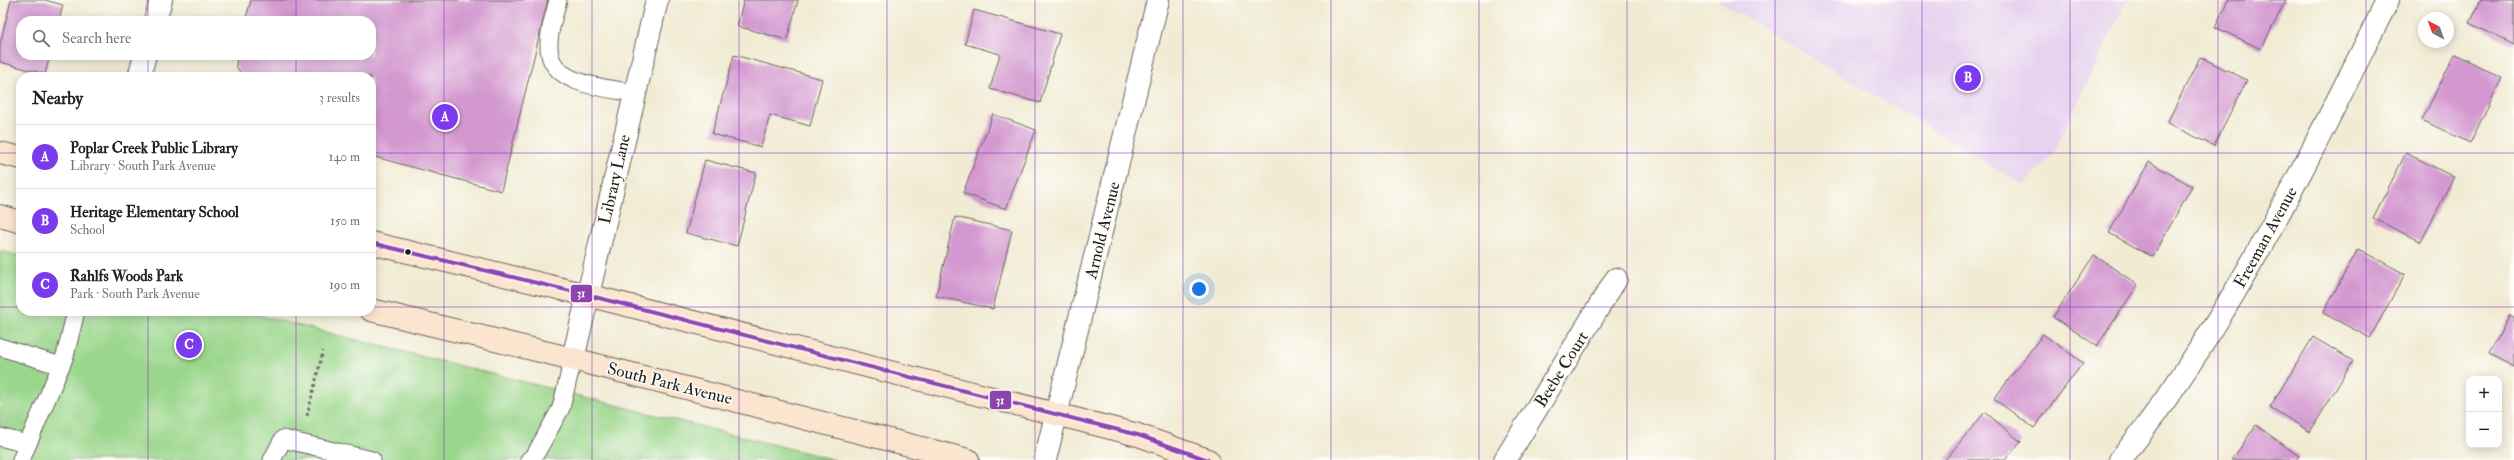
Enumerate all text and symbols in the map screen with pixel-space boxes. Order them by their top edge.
north arrow [2418,12,2454,48]
search box [16,16,376,60]
icon: search [30,27,52,49]
text: Search here [62,29,131,48]
pin: B [1955,63,1981,93]
text: Nearby [32,88,83,109]
text: 3 results [319,90,360,106]
pin: A [432,102,458,132]
street label: Library Lane [594,132,636,226]
text: Poplar Creek Public Library [70,139,238,158]
text: A [41,149,49,165]
text: 140 m [329,149,360,165]
text: Library · South Park Avenue [70,158,216,174]
street label: Arnold Avenue [1080,179,1125,282]
street label: Freeman Avenue [2229,183,2302,292]
text: Heritage Elementary School [70,203,239,222]
text: B [41,213,49,229]
text: 150 m [330,213,360,229]
text: School [70,222,105,238]
unlabelled marker [403,247,413,257]
text: Rahlfs Woods Park [70,267,183,286]
text: C [40,277,50,293]
text: 190 m [329,277,360,293]
your location [1189,279,1209,299]
line badge: 31 [570,284,593,303]
text: Park · South Park Avenue [70,286,200,302]
text: 31 [577,287,585,300]
street label: Beebe Court [1530,327,1593,411]
pin: C [176,330,202,360]
street label: South Park Avenue [605,358,735,409]
map controls [2466,376,2502,448]
button: + [2466,376,2502,412]
line badge: 31 [989,390,1012,410]
text: 31 [996,394,1004,407]
button: − [2466,412,2502,448]

